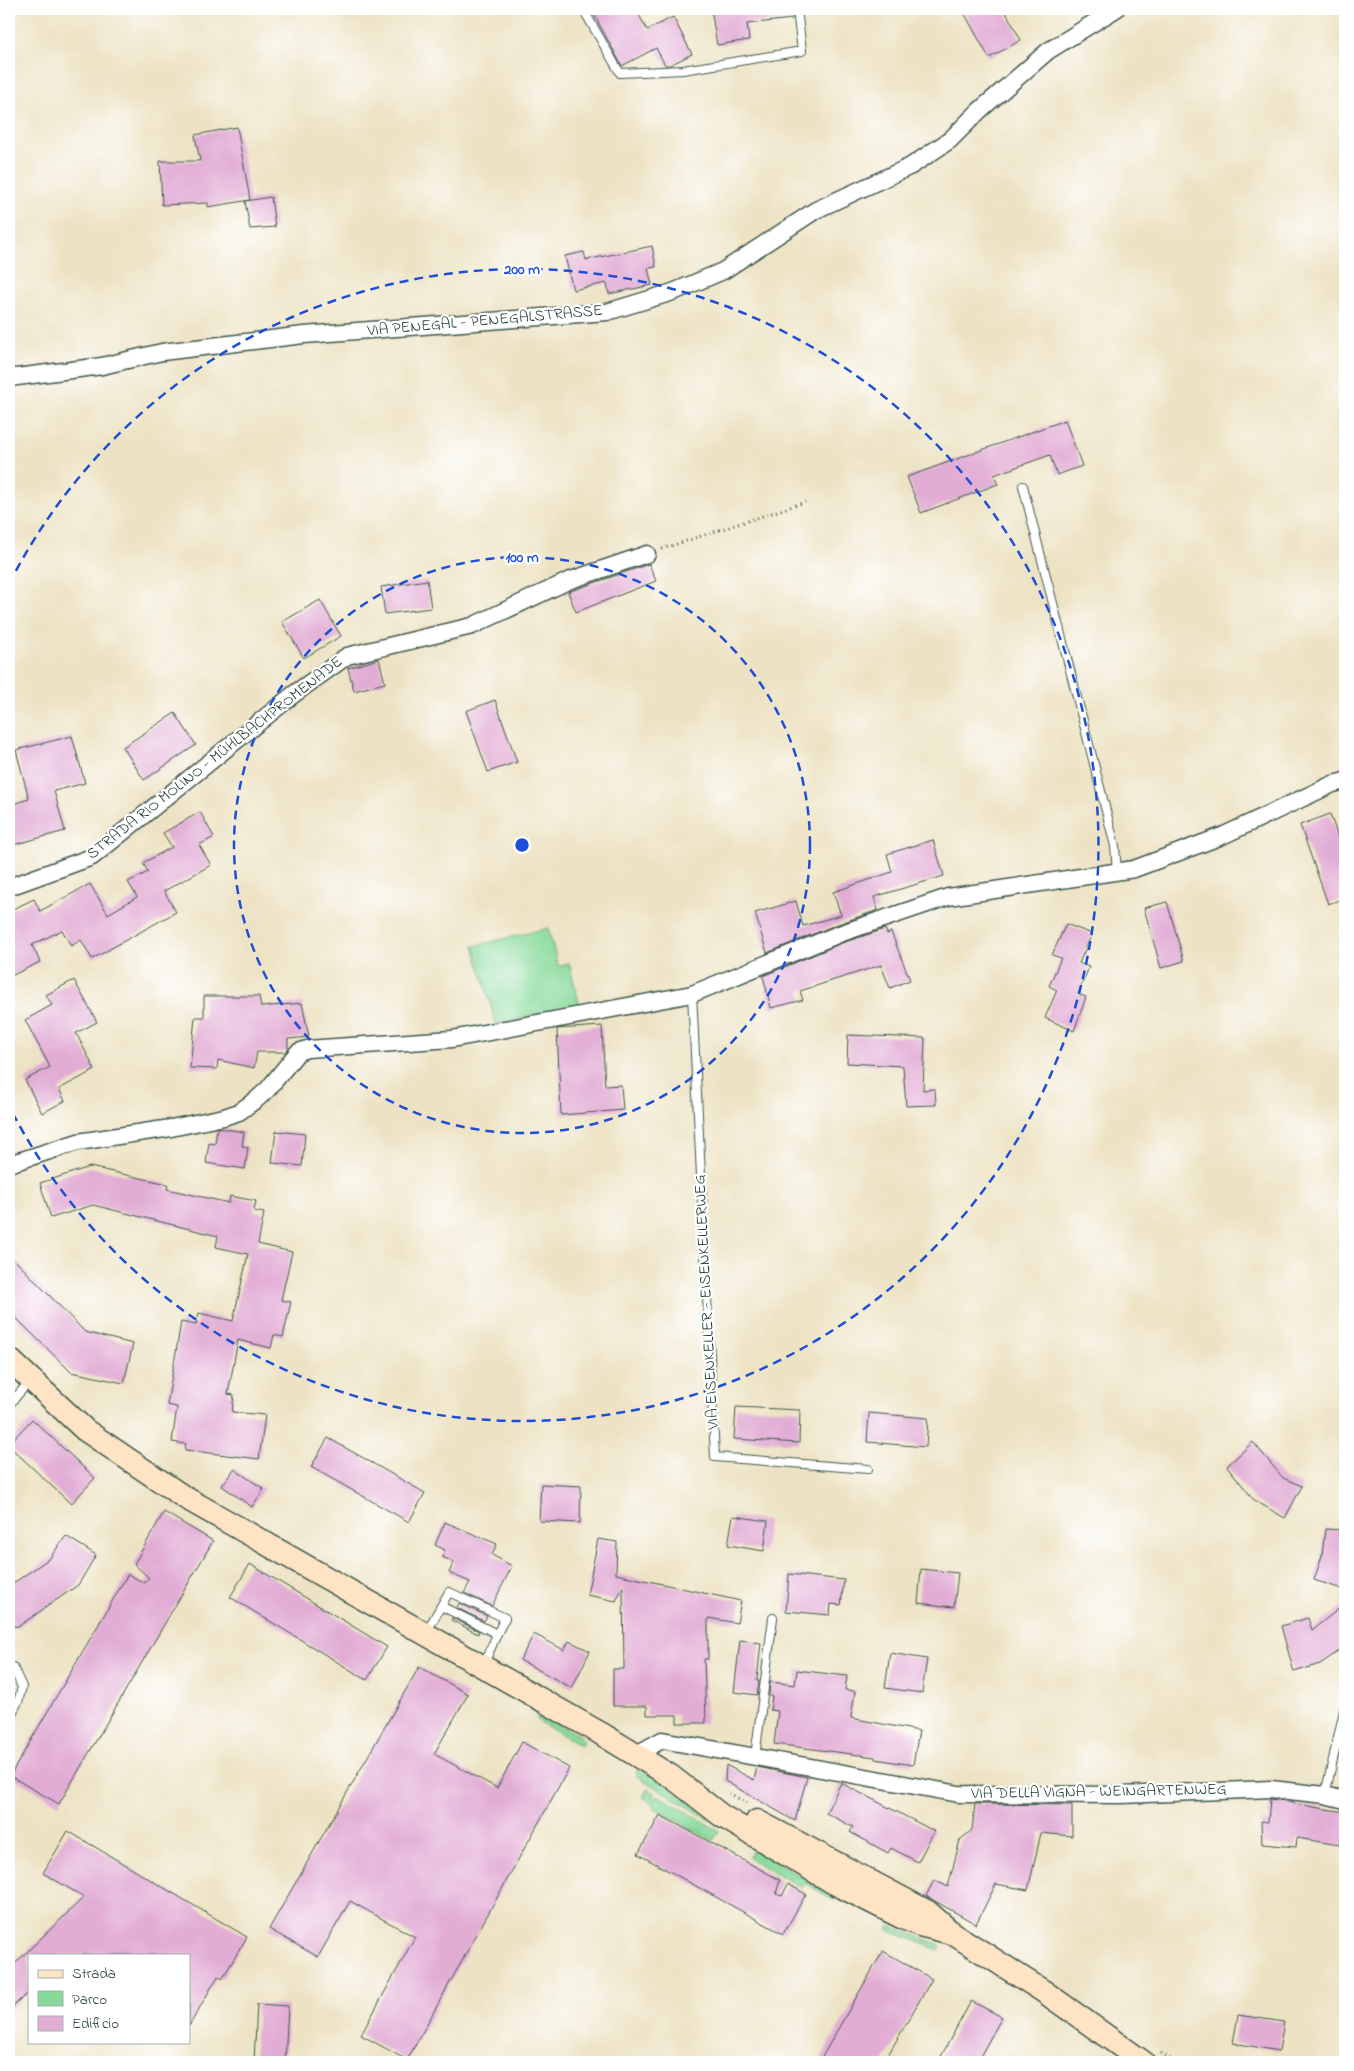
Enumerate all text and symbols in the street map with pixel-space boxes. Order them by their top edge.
text: 200 m [503,259,540,281]
street label: VIA PENEGAL - PENEGALSTRASSE [365,299,604,343]
text: 100 m [505,547,539,569]
street label: STRADA RIO MOLINO - MÜHLBACHPROMENADE [82,650,348,866]
centre of rings [513,836,531,854]
street label: VIA EISENKELLER - EISENKELLERWEG [688,1174,726,1431]
street label: VIA DELLA VIGNA - WEINGARTENWEG [970,1778,1227,1806]
legend [28,1954,190,2044]
text: Strada [72,1963,116,1985]
text: Parco [72,1989,107,2011]
text: Edificio [72,2013,119,2035]

